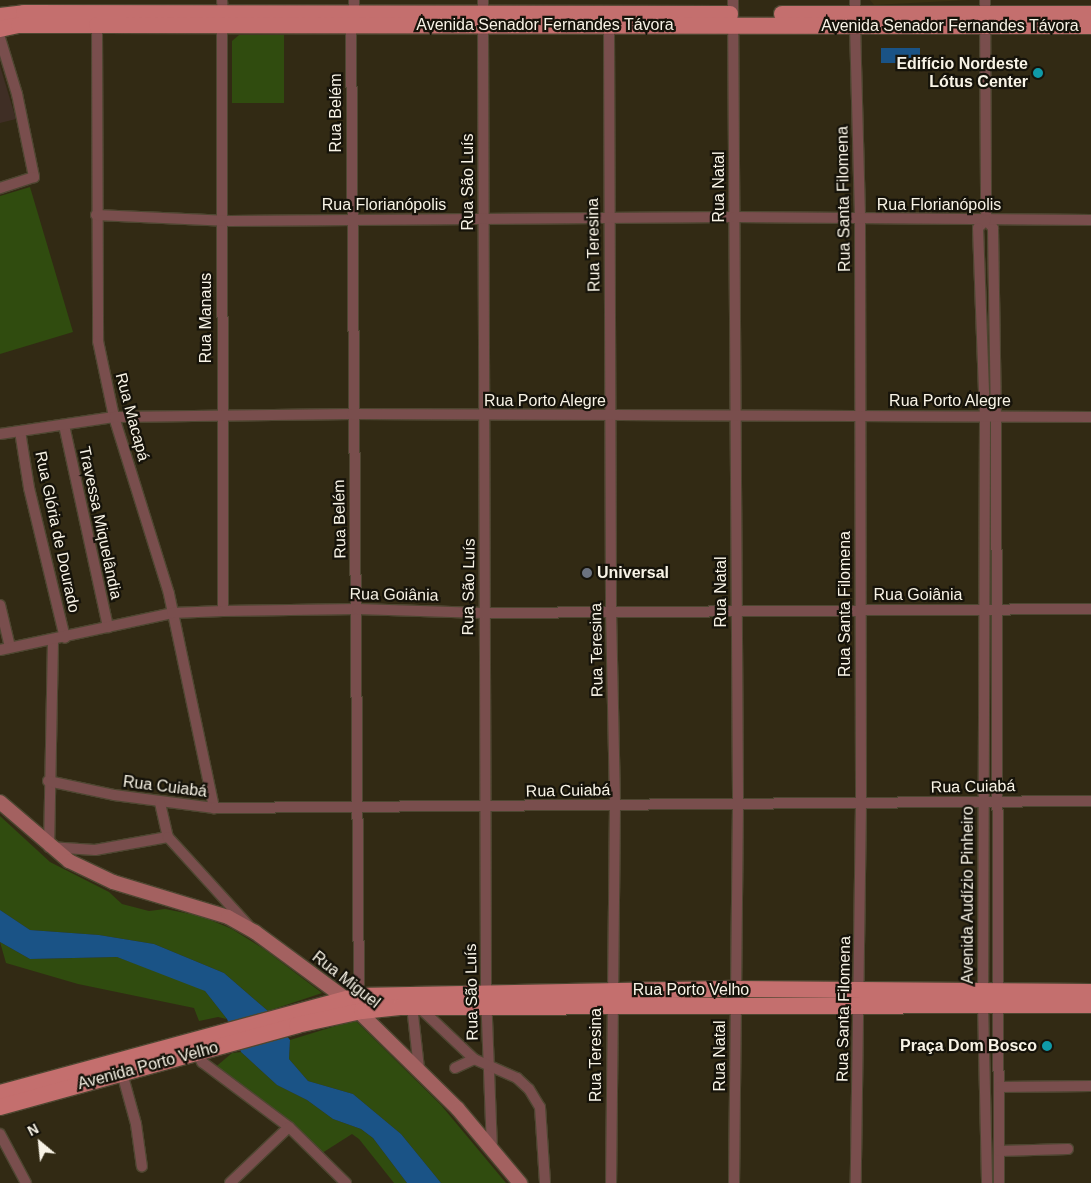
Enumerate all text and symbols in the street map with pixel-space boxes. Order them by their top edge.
street label: Avenida Senador Fernandes Távora [416,15,674,35]
street label: Avenida Senador Fernandes Távora [821,16,1079,36]
place label: Edifício Nordeste Lótus Center [896,54,1028,92]
marker: Edifício Nordeste Lótus Center [1032,67,1044,79]
street label: Rua Belém [326,73,346,153]
street label: Rua Santa Filomena [833,126,855,272]
street label: Rua São Luís [458,134,478,230]
street label: Rua Natal [709,151,729,223]
street label: Rua Florianópolis [322,195,446,215]
street label: Rua Florianópolis [877,195,1001,215]
street label: Rua Teresina [584,198,604,292]
street label: Rua Manaus [196,273,216,363]
street label: Rua Macapá [111,371,153,463]
street label: Rua Porto Alegre [484,391,606,411]
street label: Rua Porto Alegre [889,391,1011,411]
street label: Travessa Miquelândia [74,445,126,601]
street label: Rua Glória de Dourado [31,450,83,614]
street label: Rua Belém [330,479,350,559]
street label: Rua Santa Filomena [835,531,855,677]
street label: Rua São Luís [459,538,479,636]
street label: Rua Natal [711,556,731,628]
place label: Universal [597,563,669,583]
marker: Universal [581,567,593,579]
street label: Rua Goiânia [349,585,439,605]
street label: Rua Goiânia [874,585,962,605]
street label: Rua Teresina [587,603,607,697]
street label: Rua Cuiabá [122,772,208,802]
street label: Rua Cuiabá [931,777,1015,797]
street label: Rua Cuiabá [526,781,610,801]
street label: Avenida Audízio Pinheiro [958,806,978,984]
street label: Rua Santa Filomena [833,936,855,1082]
street label: Rua São Luís [462,943,482,1041]
street label: Rua Miguel [308,948,384,1012]
street label: Rua Porto Velho [633,980,749,1000]
street label: Rua Teresina [586,1008,606,1102]
street label: Rua Natal [710,1020,730,1092]
place label: Praça Dom Bosco [900,1036,1037,1056]
street label: Avenida Porto Velho [76,1038,220,1094]
marker: Praça Dom Bosco [1041,1040,1053,1052]
north arrow [15,1118,65,1168]
text: N [25,1120,41,1139]

